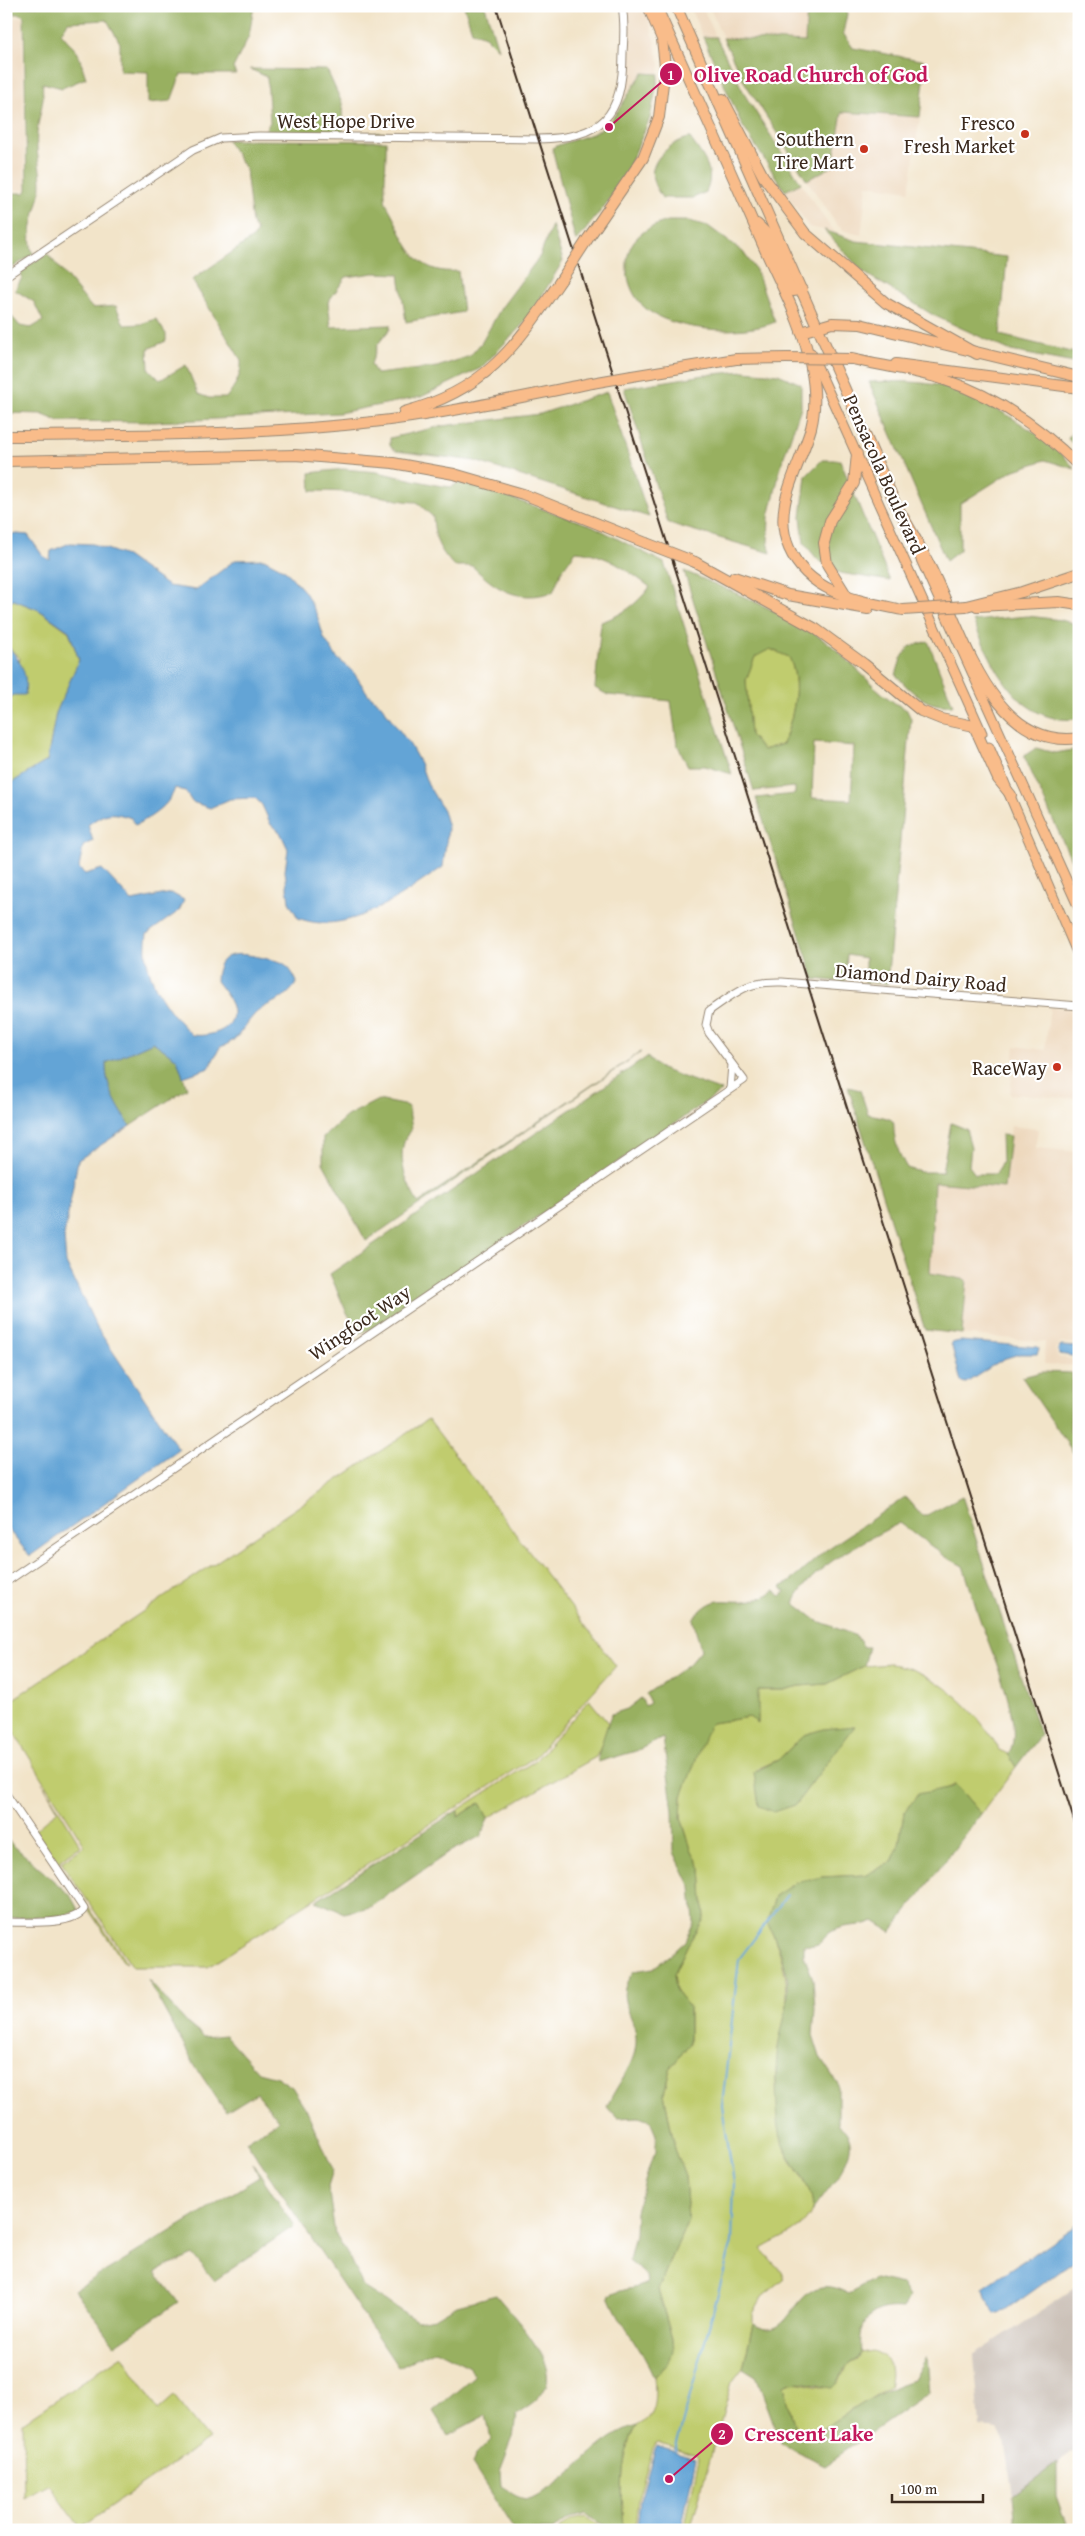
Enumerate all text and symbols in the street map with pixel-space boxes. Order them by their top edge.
callout: Olive Road Church of God [659,56,938,92]
text: Olive Road Church of God [694,59,928,90]
text: 1 [667,64,675,85]
street label: West Hope Drive [277,106,415,135]
place label: Fresco Fresh Market [904,108,1015,160]
place label: Southern Tire Mart [774,124,854,176]
marker: Fresco Fresh Market [1019,128,1031,140]
marker: Southern Tire Mart [858,143,870,155]
street label: Pensacola Boulevard [837,389,933,559]
street label: Diamond Dairy Road [834,955,1008,999]
place label: RaceWay [972,1053,1047,1082]
marker: RaceWay [1051,1061,1063,1073]
street label: Wingfoot Way [302,1277,416,1367]
callout: Crescent Lake [710,2416,884,2452]
text: Crescent Lake [744,2418,874,2449]
text: 2 [718,2423,726,2444]
scale bar [892,2471,984,2503]
text: 100 m [900,2478,938,2499]

